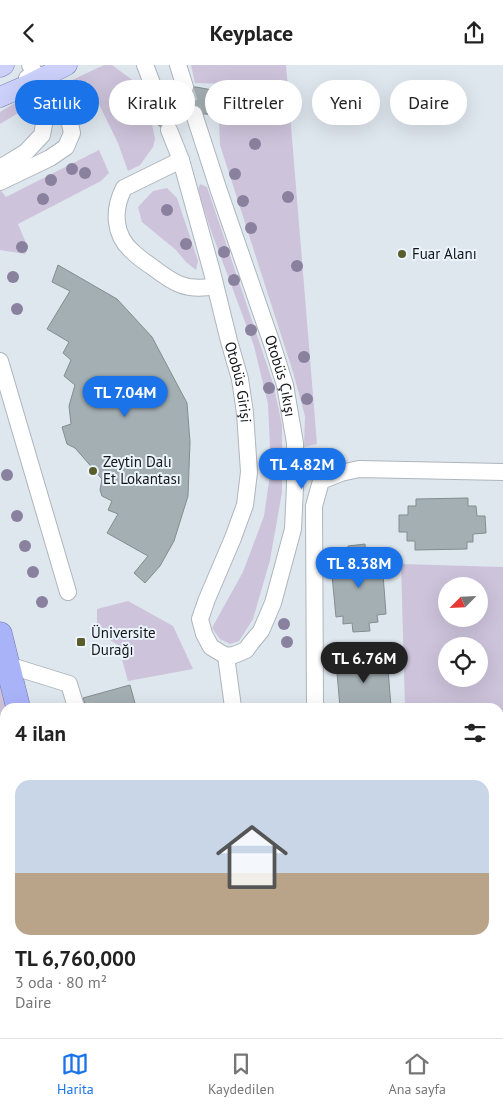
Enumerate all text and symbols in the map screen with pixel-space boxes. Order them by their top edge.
icon: back [15,19,43,47]
text: Keyplace [210,19,293,47]
icon: share [460,19,488,47]
chip: Satılık [15,80,99,125]
chip: Kiralık [109,80,195,125]
chip: Filtreler [205,80,302,125]
chip: Yeni [312,80,380,125]
chip: Daire [390,80,467,125]
place label: Fuar Alanı [412,244,477,263]
marker: Fuar Alanı [396,248,408,260]
street label: Otobüs Çıkışı [261,332,300,418]
street label: Otobüs Girişi [221,339,256,423]
pin: TL 7.04M [73,375,177,418]
text: TL 7.04M [94,382,156,402]
pin: TL 4.82M [250,447,354,490]
place label: Zeytin Dalı Et Lokantası [103,452,181,488]
text: TL 4.82M [270,454,334,474]
marker: Zeytin Dalı Et Lokantası [87,465,99,477]
pin: TL 8.38M [307,547,411,589]
text: TL 8.38M [327,553,391,573]
north arrow [438,577,488,627]
map controls [438,577,488,687]
place label: Üniversite Durağı [91,623,156,659]
marker: Üniversite Durağı [75,636,87,648]
button: locate [438,637,488,687]
pin: TL 6.76M [312,641,416,684]
text: TL 6.76M [332,648,396,668]
icon: filters [461,719,489,747]
text: 4 ilan [15,720,66,747]
icon: home [207,812,297,902]
text: TL 6,760,000 [15,945,136,972]
text: 3 oda · 80 m² [15,972,107,992]
text: Daire [15,992,51,1012]
tab: Harita [57,1050,94,1098]
tab: Kaydedilen [208,1050,274,1098]
tab: Ana sayfa [389,1050,446,1098]

